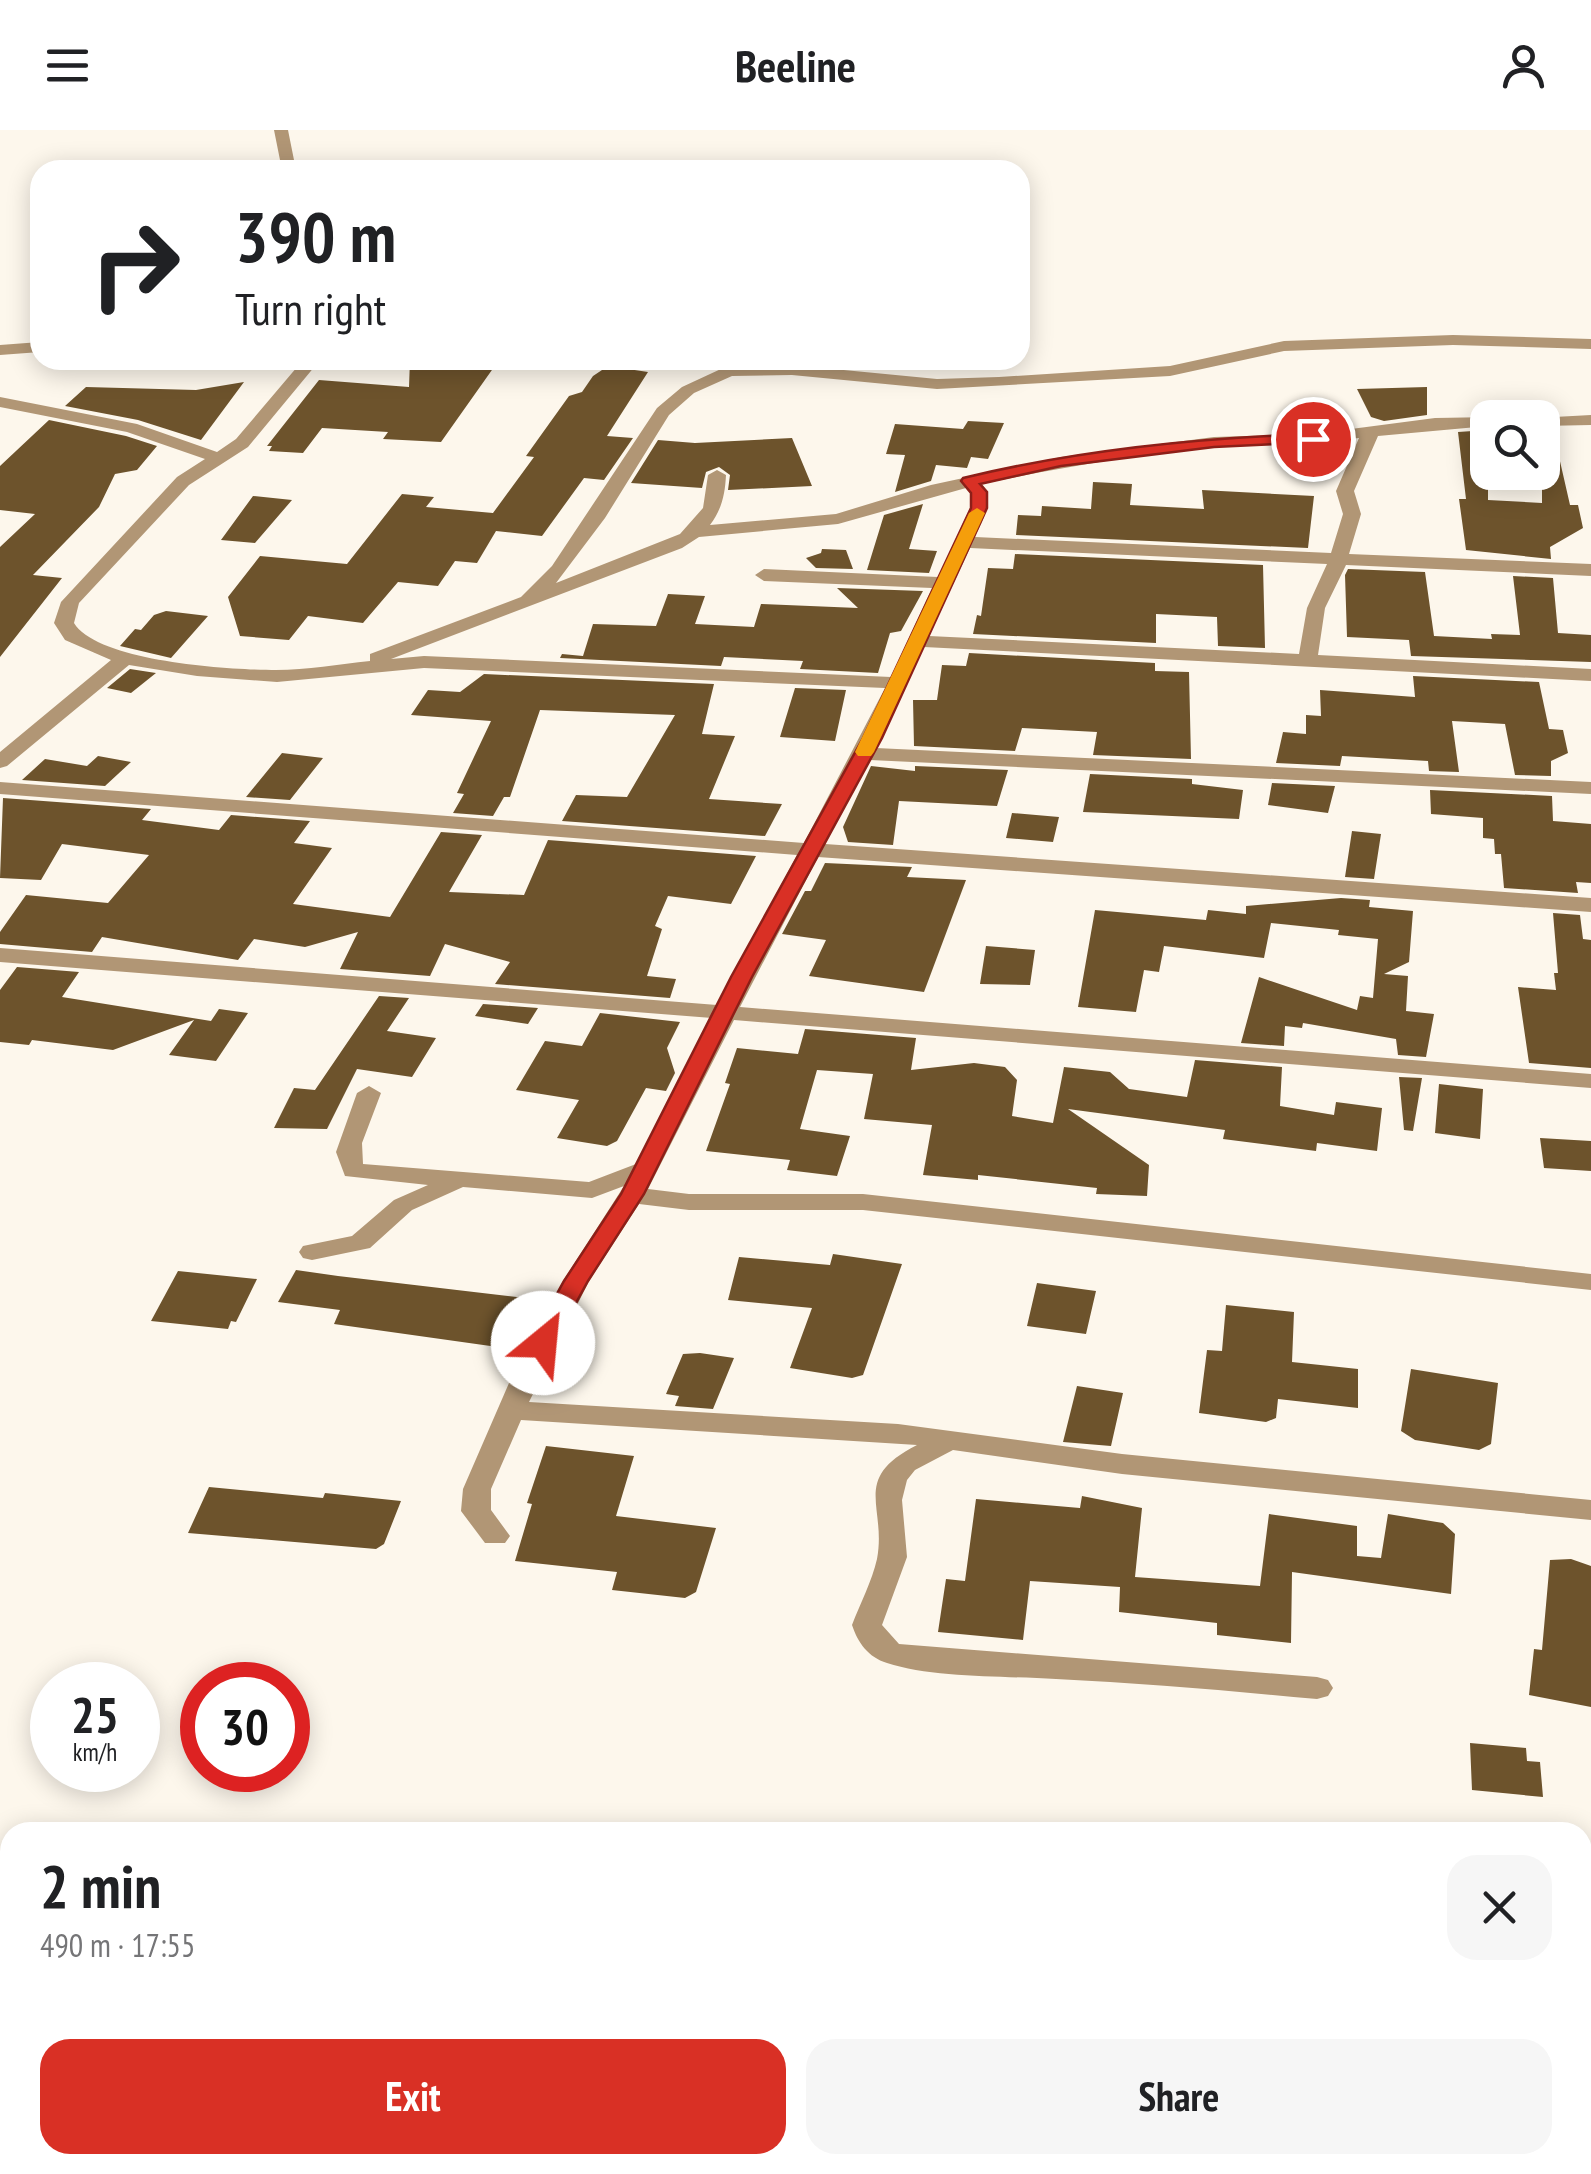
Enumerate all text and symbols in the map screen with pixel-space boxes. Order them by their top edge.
text: Beeline [735,36,856,94]
icon: menu [40,38,95,93]
icon: person [1496,38,1551,93]
text: 390 m [235,191,396,281]
icon: right [70,200,200,330]
text: Turn right [235,279,386,337]
pin [1271,397,1356,482]
map controls [1470,400,1560,490]
button: search [1470,400,1560,490]
icon: arrive [1286,412,1341,467]
position arrow [491,1291,595,1395]
speed limit sign: 30 [180,1662,310,1792]
text: 25 [71,1682,119,1747]
text: km/h [73,1736,117,1768]
text: 2 min [40,1847,161,1925]
button: close [1447,1855,1552,1960]
text: 490 m · 17:55 [40,1924,195,1966]
button: Exit [40,2039,786,2154]
button: Share [806,2039,1552,2154]

